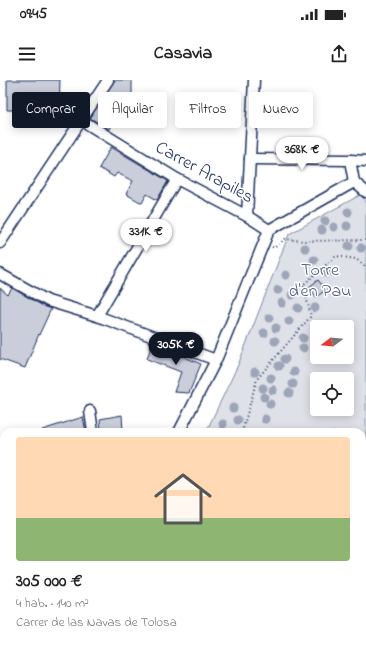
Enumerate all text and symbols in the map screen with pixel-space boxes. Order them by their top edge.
text: 09:45 [20,3,47,25]
text: Casavia [154,41,212,67]
icon: menu [16,43,38,65]
icon: share [328,43,350,65]
chip: Comprar [12,92,90,128]
chip: Alquilar [98,92,167,128]
chip: Filtros [175,92,241,128]
chip: Nuevo [249,92,313,128]
street label: Carrer Arapiles [150,135,258,211]
pin: 368K € [269,137,335,171]
text: 368K € [285,140,319,159]
pin: 331K € [113,219,179,253]
text: 331K € [129,222,163,241]
park label: Torre d'en Pau [289,258,351,305]
north arrow [310,320,354,364]
map controls [310,320,354,416]
pin: 305K € [143,332,209,366]
text: 305K € [157,335,195,354]
button: locate [310,372,354,416]
icon: home [147,463,219,535]
text: 305 000 € [16,569,82,594]
text: 4 hab. · 140 m² [16,594,89,613]
text: Carrer de las Navas de Tolosa [16,613,177,632]

